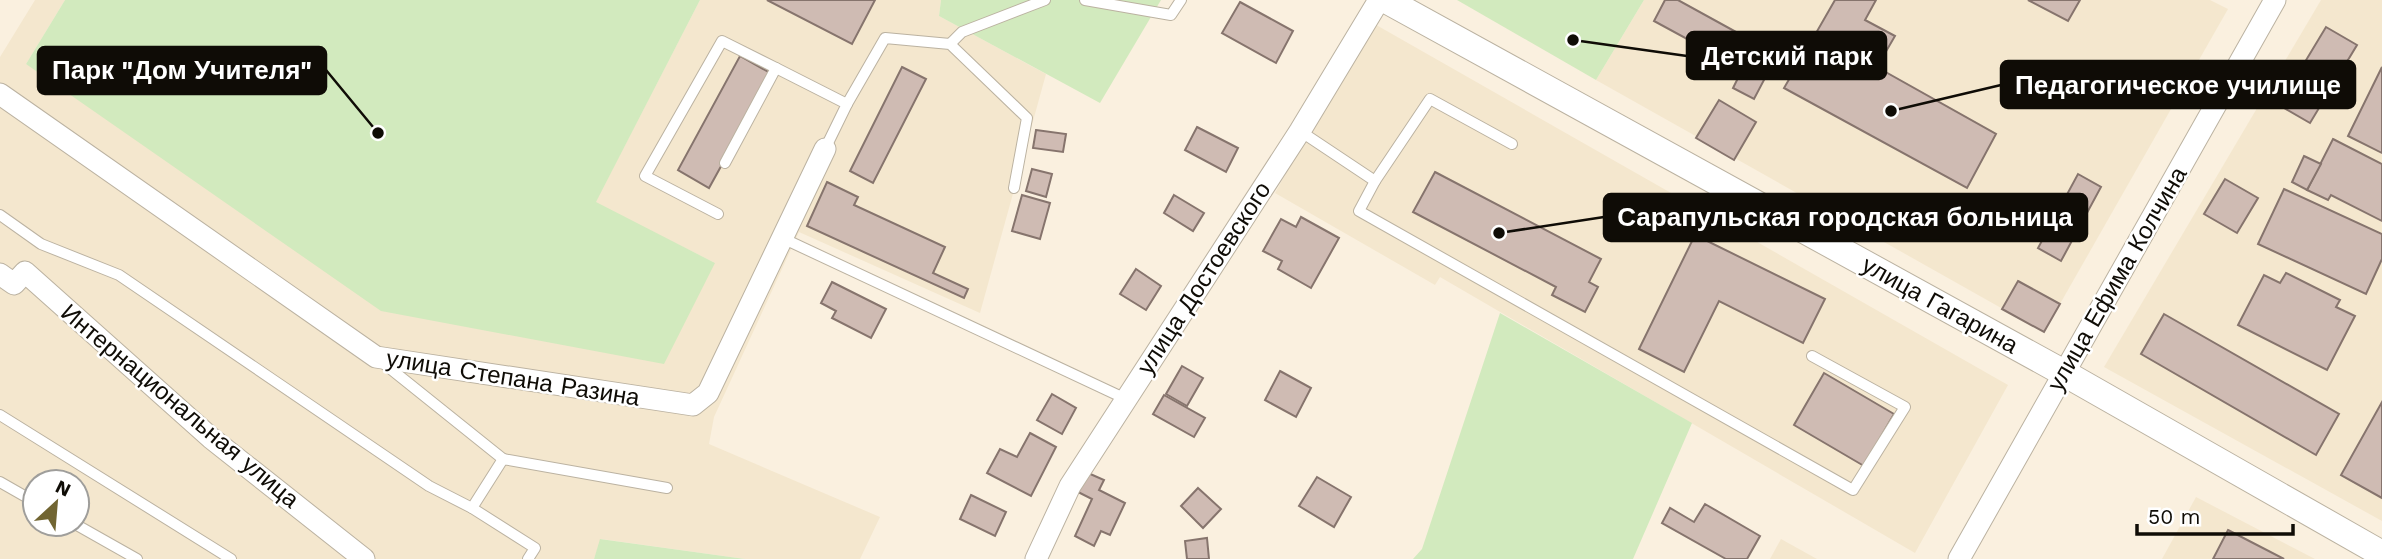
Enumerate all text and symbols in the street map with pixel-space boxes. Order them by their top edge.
callout: Детский парк [1687,32,1886,79]
text: Детский парк [1701,41,1874,71]
callout: Парк "Дом Учителя" [38,47,326,94]
text: Парк "Дом Учителя" [52,55,312,85]
callout: Педагогическое училище [2001,61,2355,108]
text: Педагогическое училище [2015,70,2341,100]
street label: улица Ефима Колчина [2041,161,2193,396]
street label: улица Достоевского [1131,177,1277,379]
callout: Сарапульская городская больница [1604,194,2087,241]
text: Сарапульская городская больница [1617,202,2073,232]
street label: улица Гагарина [1857,251,2023,360]
street label: Интернациональная улица [55,298,305,514]
street label: улица Степана Разина [384,344,642,412]
north arrow [21,468,91,538]
text: N [52,475,75,502]
scale bar [2137,492,2293,536]
text: 50 m [2148,504,2200,529]

